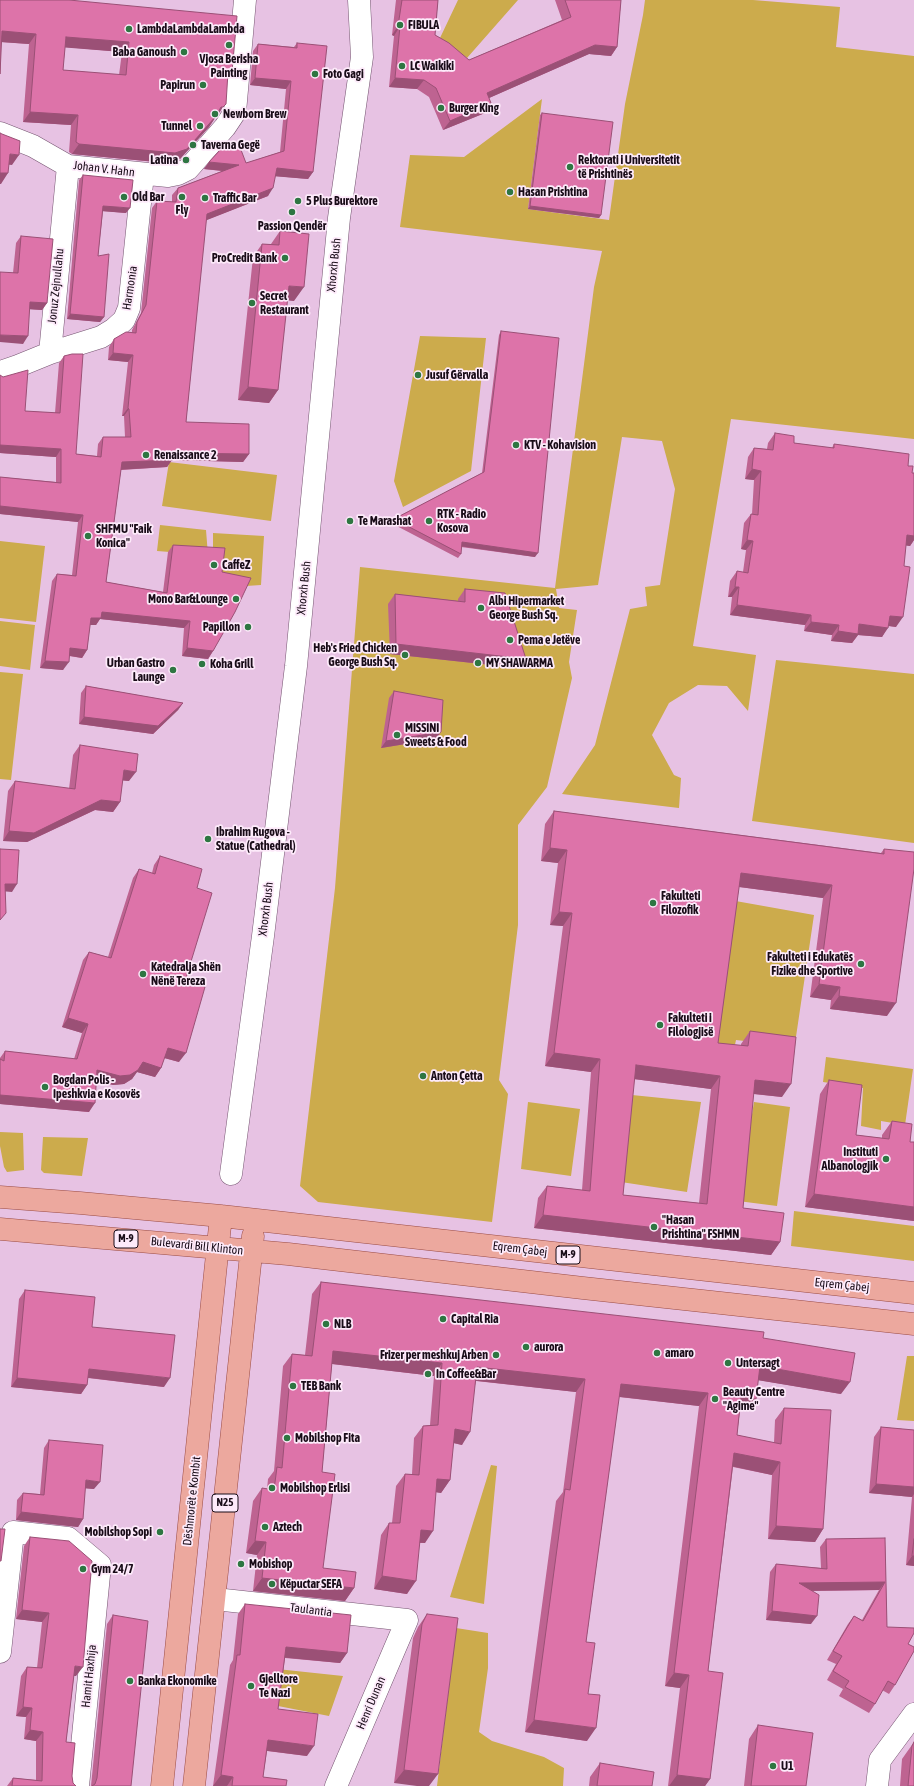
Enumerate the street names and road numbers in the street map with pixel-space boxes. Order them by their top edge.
street label: Johan V. Hahn [72,158,136,180]
street label: Xhorxh Bush [324,237,344,293]
street label: Jonuz Zejnullahu [45,248,67,324]
street label: Harmonia [119,265,141,311]
street label: Xhorxh Bush [294,560,314,616]
street label: Xhorxh Bush [256,881,276,937]
road number: M-9 [114,1230,138,1248]
street label: Bulevardi Bill Klinton [150,1234,244,1258]
street label: Eqrem Çabej [492,1239,548,1259]
road number: M-9 [556,1246,580,1264]
street label: Eqrem Çabej [814,1275,870,1295]
street label: Dëshmorët e Kombit [180,1456,204,1546]
road number: N25 [212,1494,238,1512]
street label: Taulantia [289,1600,333,1620]
street label: Hamit Haxhija [79,1644,99,1708]
street label: Henri Dunan [353,1674,389,1732]

